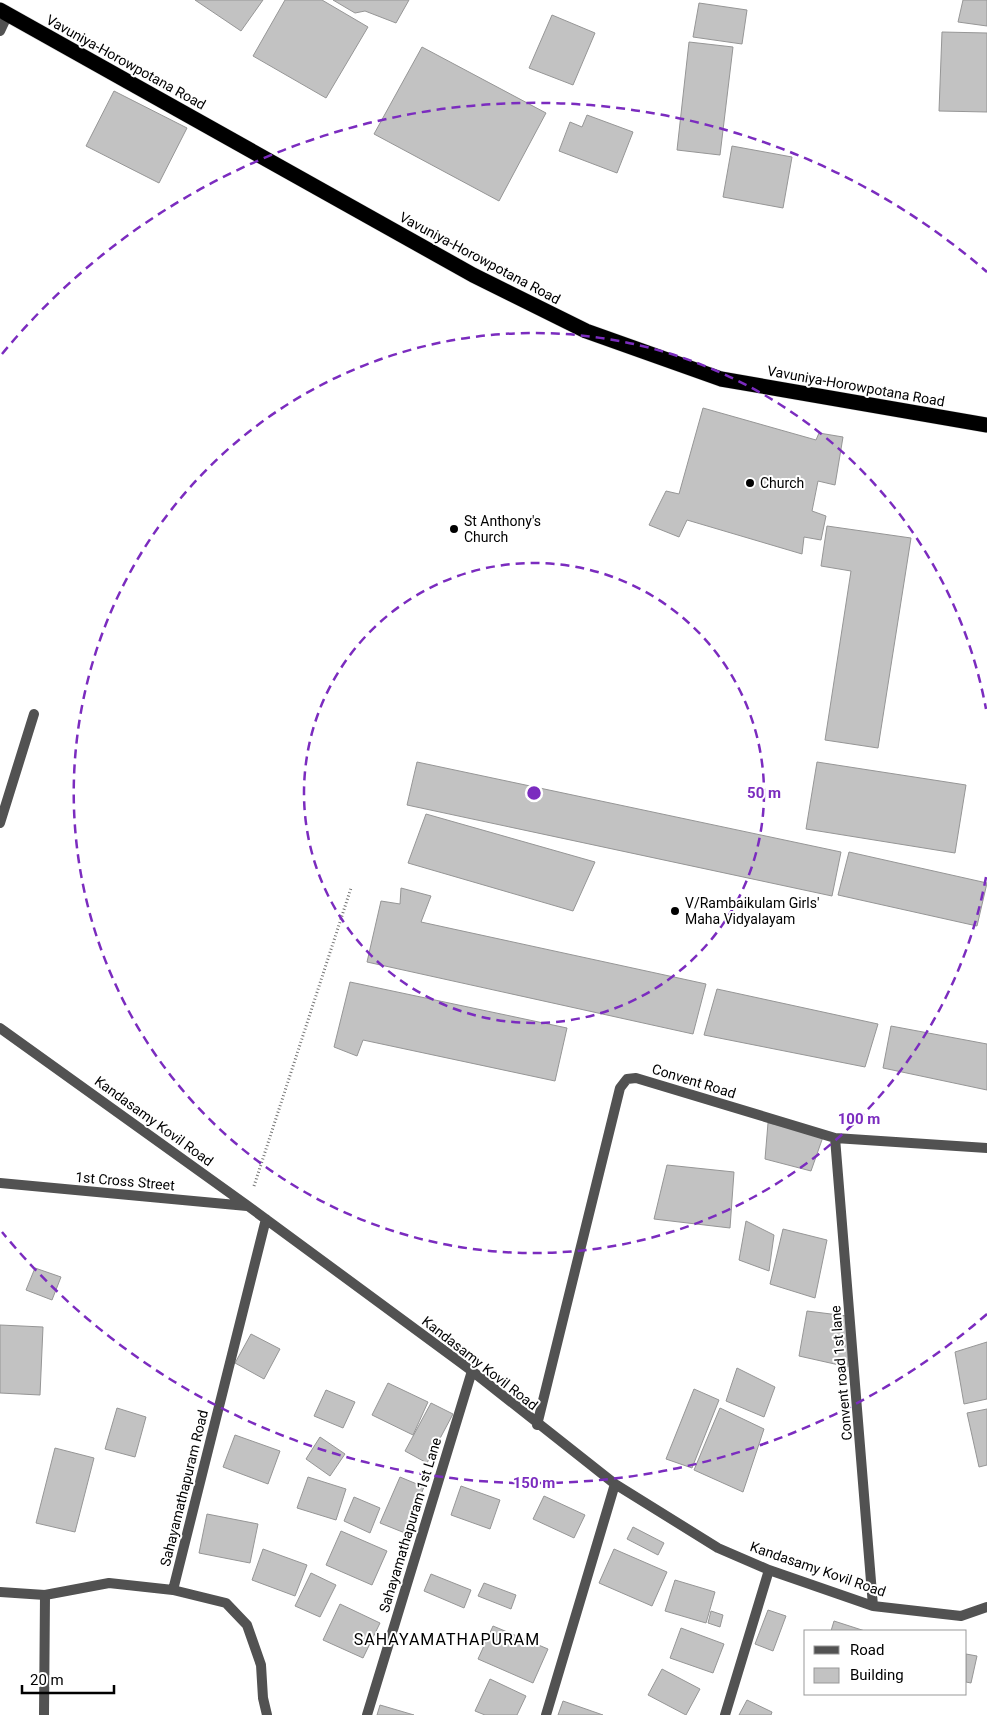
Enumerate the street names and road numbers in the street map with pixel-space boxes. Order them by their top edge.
street label: Vavuniya-Horowpotana Road [43,11,209,113]
street label: Vavuniya-Horowpotana Road [397,209,563,307]
street label: Vavuniya-Horowpotana Road [766,363,946,409]
street label: Convent Road [650,1061,738,1101]
street label: Kandasamy Kovil Road [92,1073,216,1169]
street label: 1st Cross Street [75,1169,176,1193]
street label: Convent road 1st lane [827,1305,855,1441]
street label: Kandasamy Kovil Road [419,1313,541,1413]
street label: Sahayamathapuram Road [157,1408,211,1568]
street label: Sahayamathapuram 1st Lane [376,1436,444,1614]
street label: Kandasamy Kovil Road [748,1538,888,1600]

